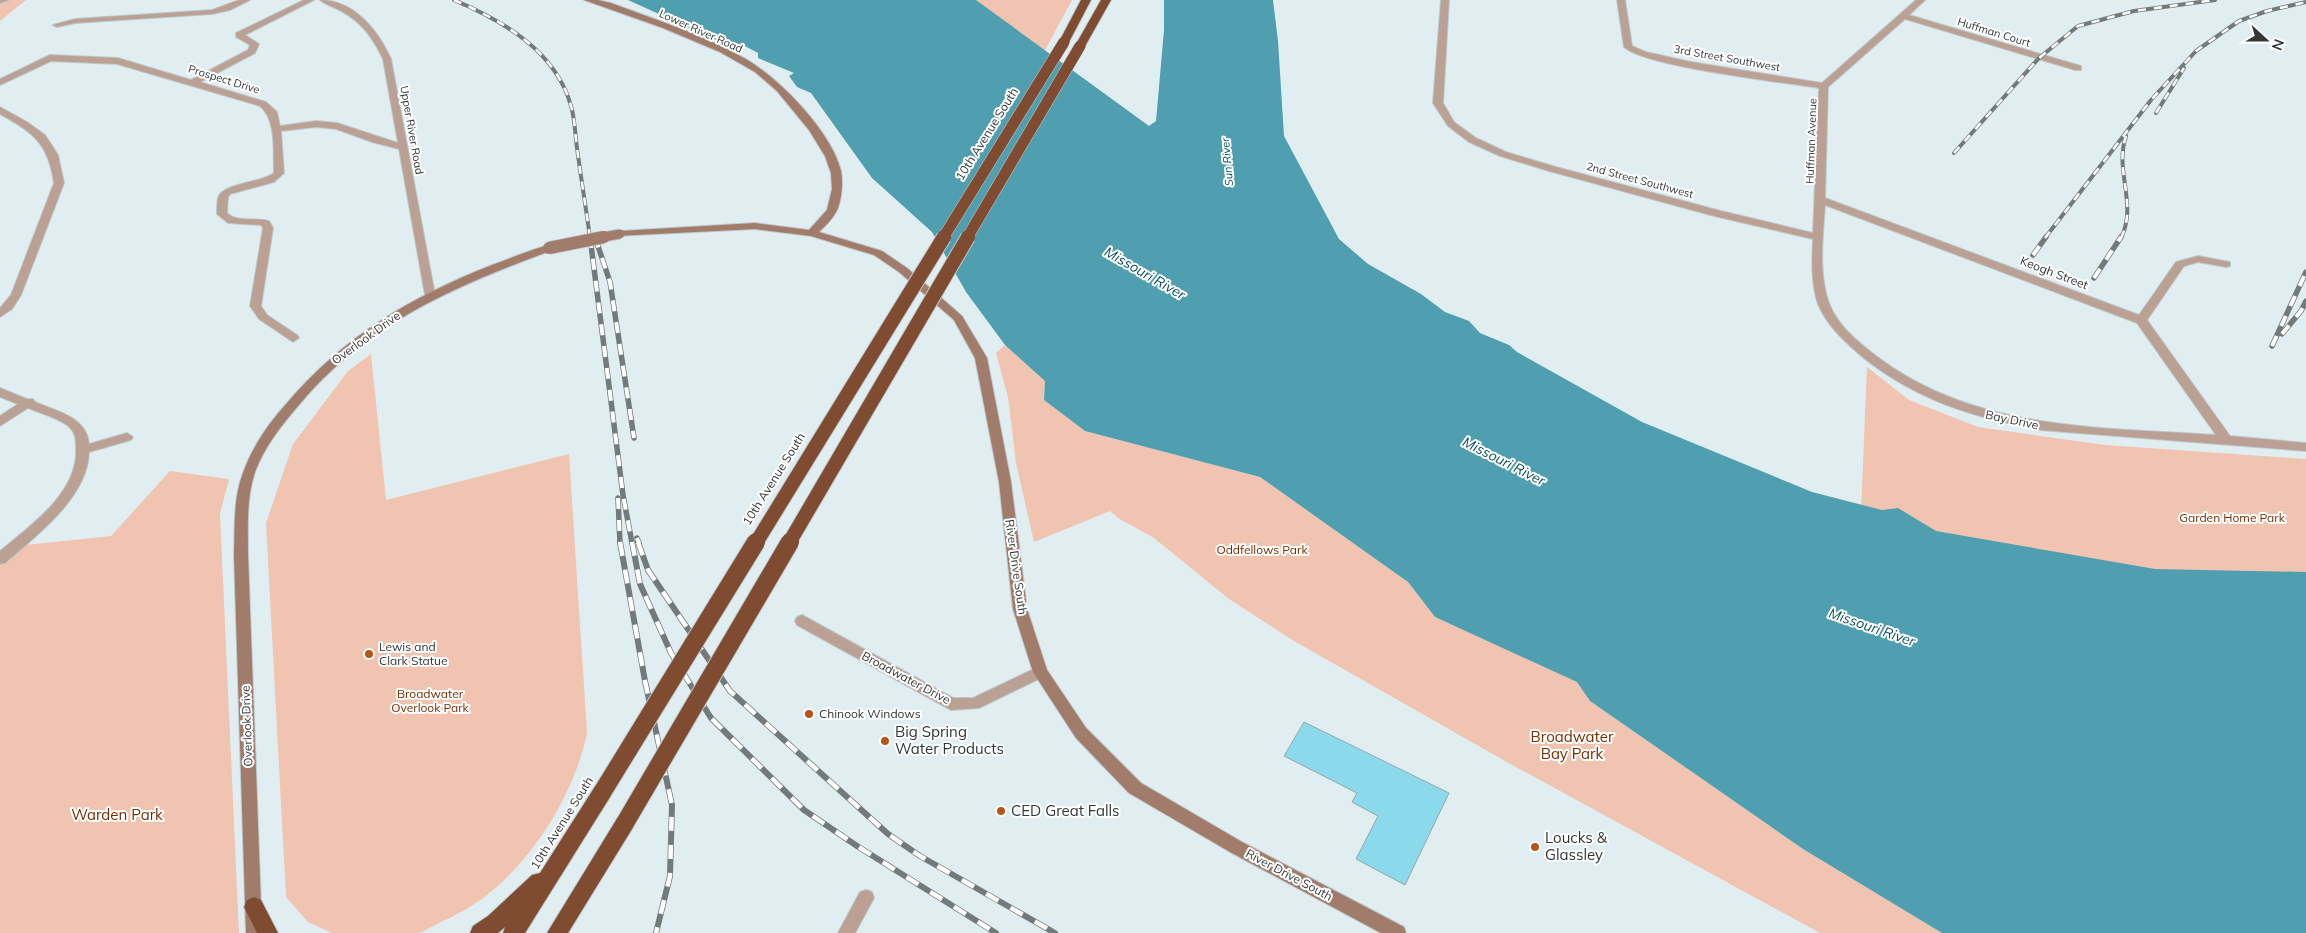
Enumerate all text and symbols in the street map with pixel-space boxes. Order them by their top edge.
street label: Lower River Road [657,6,745,56]
street label: Huffman Court [1956,14,2032,50]
north arrow [2241,15,2291,65]
text: N [2268,36,2288,53]
street label: 3rd Street Southwest [1673,42,1781,74]
street label: Prospect Drive [187,61,261,97]
street label: Upper River Road [397,85,427,175]
street label: 10th Avenue South [952,85,1021,183]
street label: Huffman Avenue [1803,98,1819,184]
water label: Sun River [1218,136,1236,187]
street label: 2nd Street Southwest [1585,159,1695,201]
water label: Missouri River [1101,243,1189,304]
street label: Keogh Street [2018,253,2090,292]
street label: Overlook Drive [328,308,403,368]
street label: Bay Drive [1984,407,2040,432]
street label: 10th Avenue South [739,430,808,528]
water label: Missouri River [1460,432,1549,490]
park label: Garden Home Park [2179,510,2286,525]
street label: River Drive South [1002,518,1031,616]
park label: Oddfellows Park [1216,542,1308,557]
water label: Missouri River [1826,604,1919,651]
place label: Lewis and Clark Statue [379,639,447,668]
marker: Lewis and Clark Statue [363,648,375,660]
street label: Broadwater Drive [859,648,953,707]
street label: Overlook Drive [238,685,255,767]
park label: Broadwater Overlook Park [391,686,470,715]
place label: Chinook Windows [819,706,921,721]
marker: Chinook Windows [803,708,815,720]
place label: Big Spring Water Products [895,722,1004,758]
park label: Broadwater Bay Park [1531,727,1614,763]
marker: Big Spring Water Products [879,735,891,747]
street label: 10th Avenue South [527,774,596,872]
place label: CED Great Falls [1011,801,1120,820]
park label: Warden Park [71,805,163,824]
marker: CED Great Falls [995,805,1007,817]
place label: Loucks & Glassley [1545,828,1608,864]
marker: Loucks & Glassley [1529,841,1541,853]
street label: River Drive South [1243,845,1335,904]

